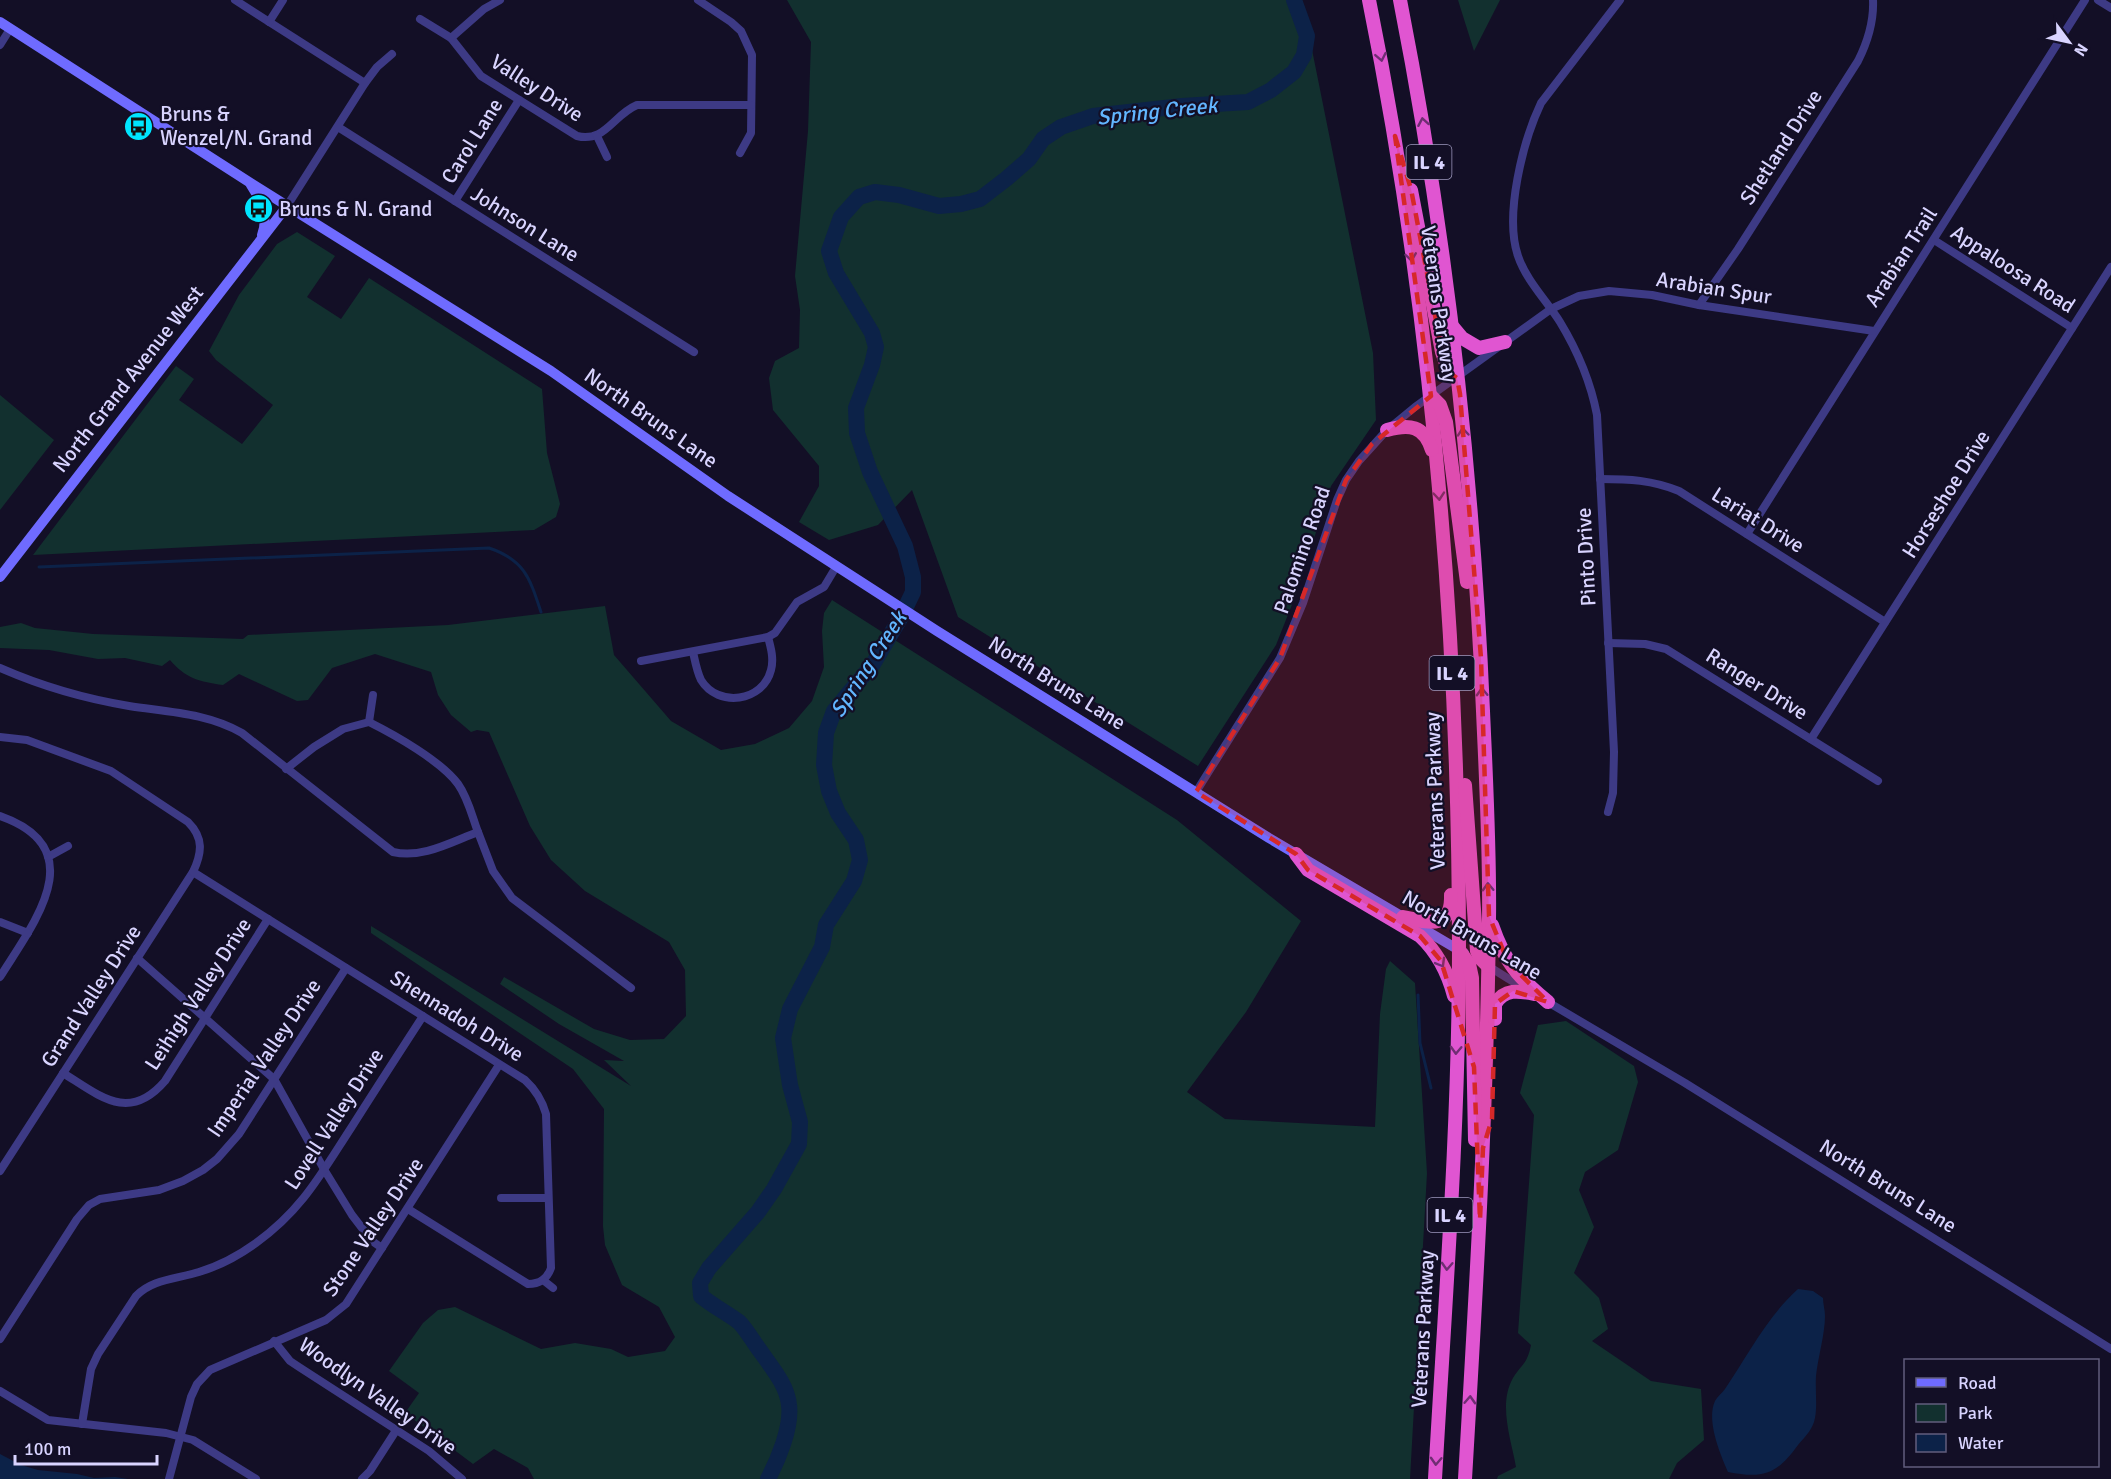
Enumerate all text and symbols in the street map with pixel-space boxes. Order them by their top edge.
north arrow [2039,12,2099,72]
text: N [2069,40,2092,60]
street label: Valley Drive [486,48,588,128]
one-way arrow [1374,52,1387,62]
street label: Shetland Drive [1734,85,1828,209]
water label: Spring Creek [1096,91,1220,131]
street label: Carol Lane [436,94,508,188]
place label: Bruns & Wenzel/N. Grand [160,101,312,151]
bus stop icon: Bruns & Wenzel/N. Grand [123,110,155,142]
one-way arrow [1417,118,1430,128]
road number: IL 4 [1406,145,1452,179]
street label: Johnson Lane [466,180,584,268]
bus stop icon: Bruns & N. Grand [242,193,274,225]
place label: Bruns & N. Grand [279,196,432,222]
street label: Arabian Trail [1859,202,1943,312]
street label: Appaloosa Road [1946,219,2080,319]
street label: Veterans Parkway [1415,224,1463,384]
one-way arrow [1405,252,1417,261]
street label: Arabian Spur [1654,266,1774,310]
street label: North Grand Avenue West [47,280,209,478]
street label: North Bruns Lane [579,362,723,474]
street label: Horseshoe Drive [1896,425,1996,563]
one-way arrow [1457,427,1470,437]
street label: Lariat Drive [1707,481,1809,559]
street label: Palomino Road [1268,483,1336,617]
one-way arrow [1432,491,1445,501]
street label: Pinto Drive [1570,507,1602,607]
water label: Spring Creek [824,604,913,722]
street label: North Bruns Lane [984,630,1130,736]
street label: Ranger Drive [1701,642,1813,726]
road number: IL 4 [1430,656,1474,690]
one-way arrow [1476,688,1489,697]
street label: Veterans Parkway [1419,711,1451,870]
one-way arrow [1482,882,1494,891]
street label: North Bruns Lane [1398,884,1546,986]
street label: Leihigh Valley Drive [139,913,257,1075]
street label: Grand Valley Drive [35,920,147,1072]
one-way arrow [1433,957,1445,967]
street label: Shennadoh Drive [386,965,528,1067]
street label: Imperial Valley Drive [201,974,327,1142]
street label: Lovell Valley Drive [279,1044,389,1194]
one-way arrow [1450,1046,1463,1055]
street label: North Bruns Lane [1815,1133,1961,1239]
street label: Stone Valley Drive [317,1153,429,1301]
road number: IL 4 [1428,1198,1472,1232]
street label: Veterans Parkway [1406,1249,1440,1409]
one-way arrow [1441,1262,1454,1271]
street label: Woodlyn Valley Drive [294,1332,462,1460]
legend [1904,1359,2099,1467]
text: Road [1958,1372,1997,1394]
one-way arrow [1463,1395,1476,1404]
text: Park [1958,1402,1993,1424]
scale bar [15,1428,158,1466]
text: Water [1958,1432,2004,1454]
text: 100 m [24,1438,71,1460]
one-way arrow [1430,1456,1443,1465]

